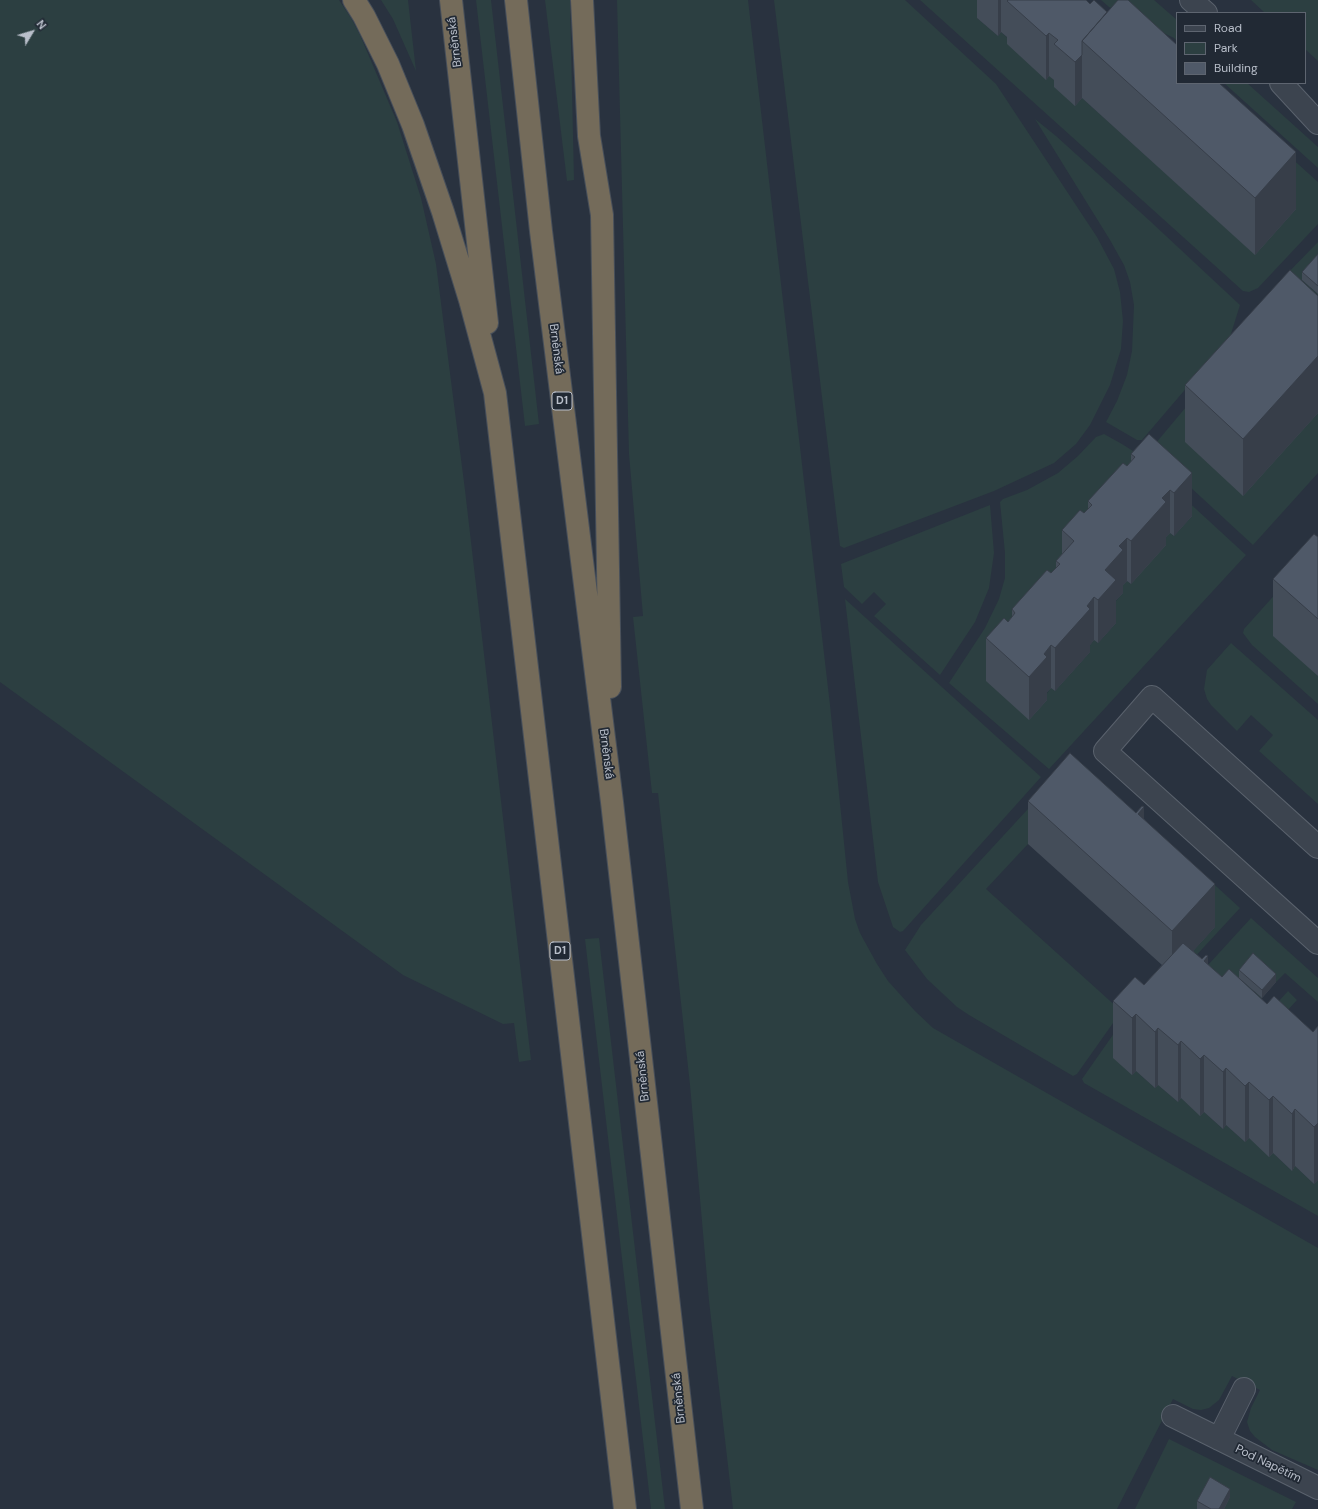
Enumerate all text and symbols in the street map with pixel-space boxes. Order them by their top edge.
north arrow [12,12,52,52]
legend [1176,12,1306,84]
street label: Brněnská [445,16,465,68]
text: N [33,17,49,32]
text: Road [1214,20,1242,36]
text: Park [1214,40,1238,56]
text: Building [1214,60,1258,76]
street label: Brněnská [546,323,566,375]
road number: D1 [552,392,572,410]
street label: Brněnská [596,728,616,780]
road number: D1 [550,942,570,960]
street label: Brněnská [633,1050,653,1102]
street label: Brněnská [669,1372,689,1424]
street label: Pod Napětím [1233,1442,1303,1486]

